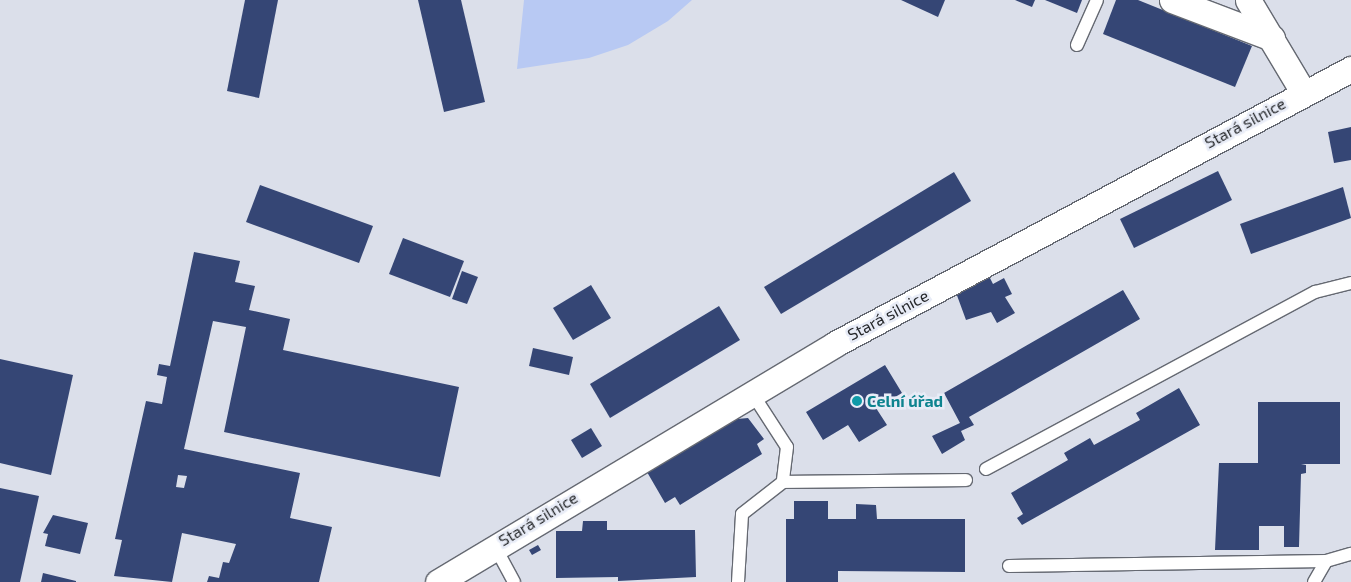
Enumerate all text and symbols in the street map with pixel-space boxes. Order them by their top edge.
street label: Stará silnice [1201,94,1289,152]
street label: Stará silnice [844,286,932,344]
place label: Celní úřad [867,391,943,411]
marker: Celní úřad [851,395,863,407]
street label: Stará silnice [495,488,581,550]

